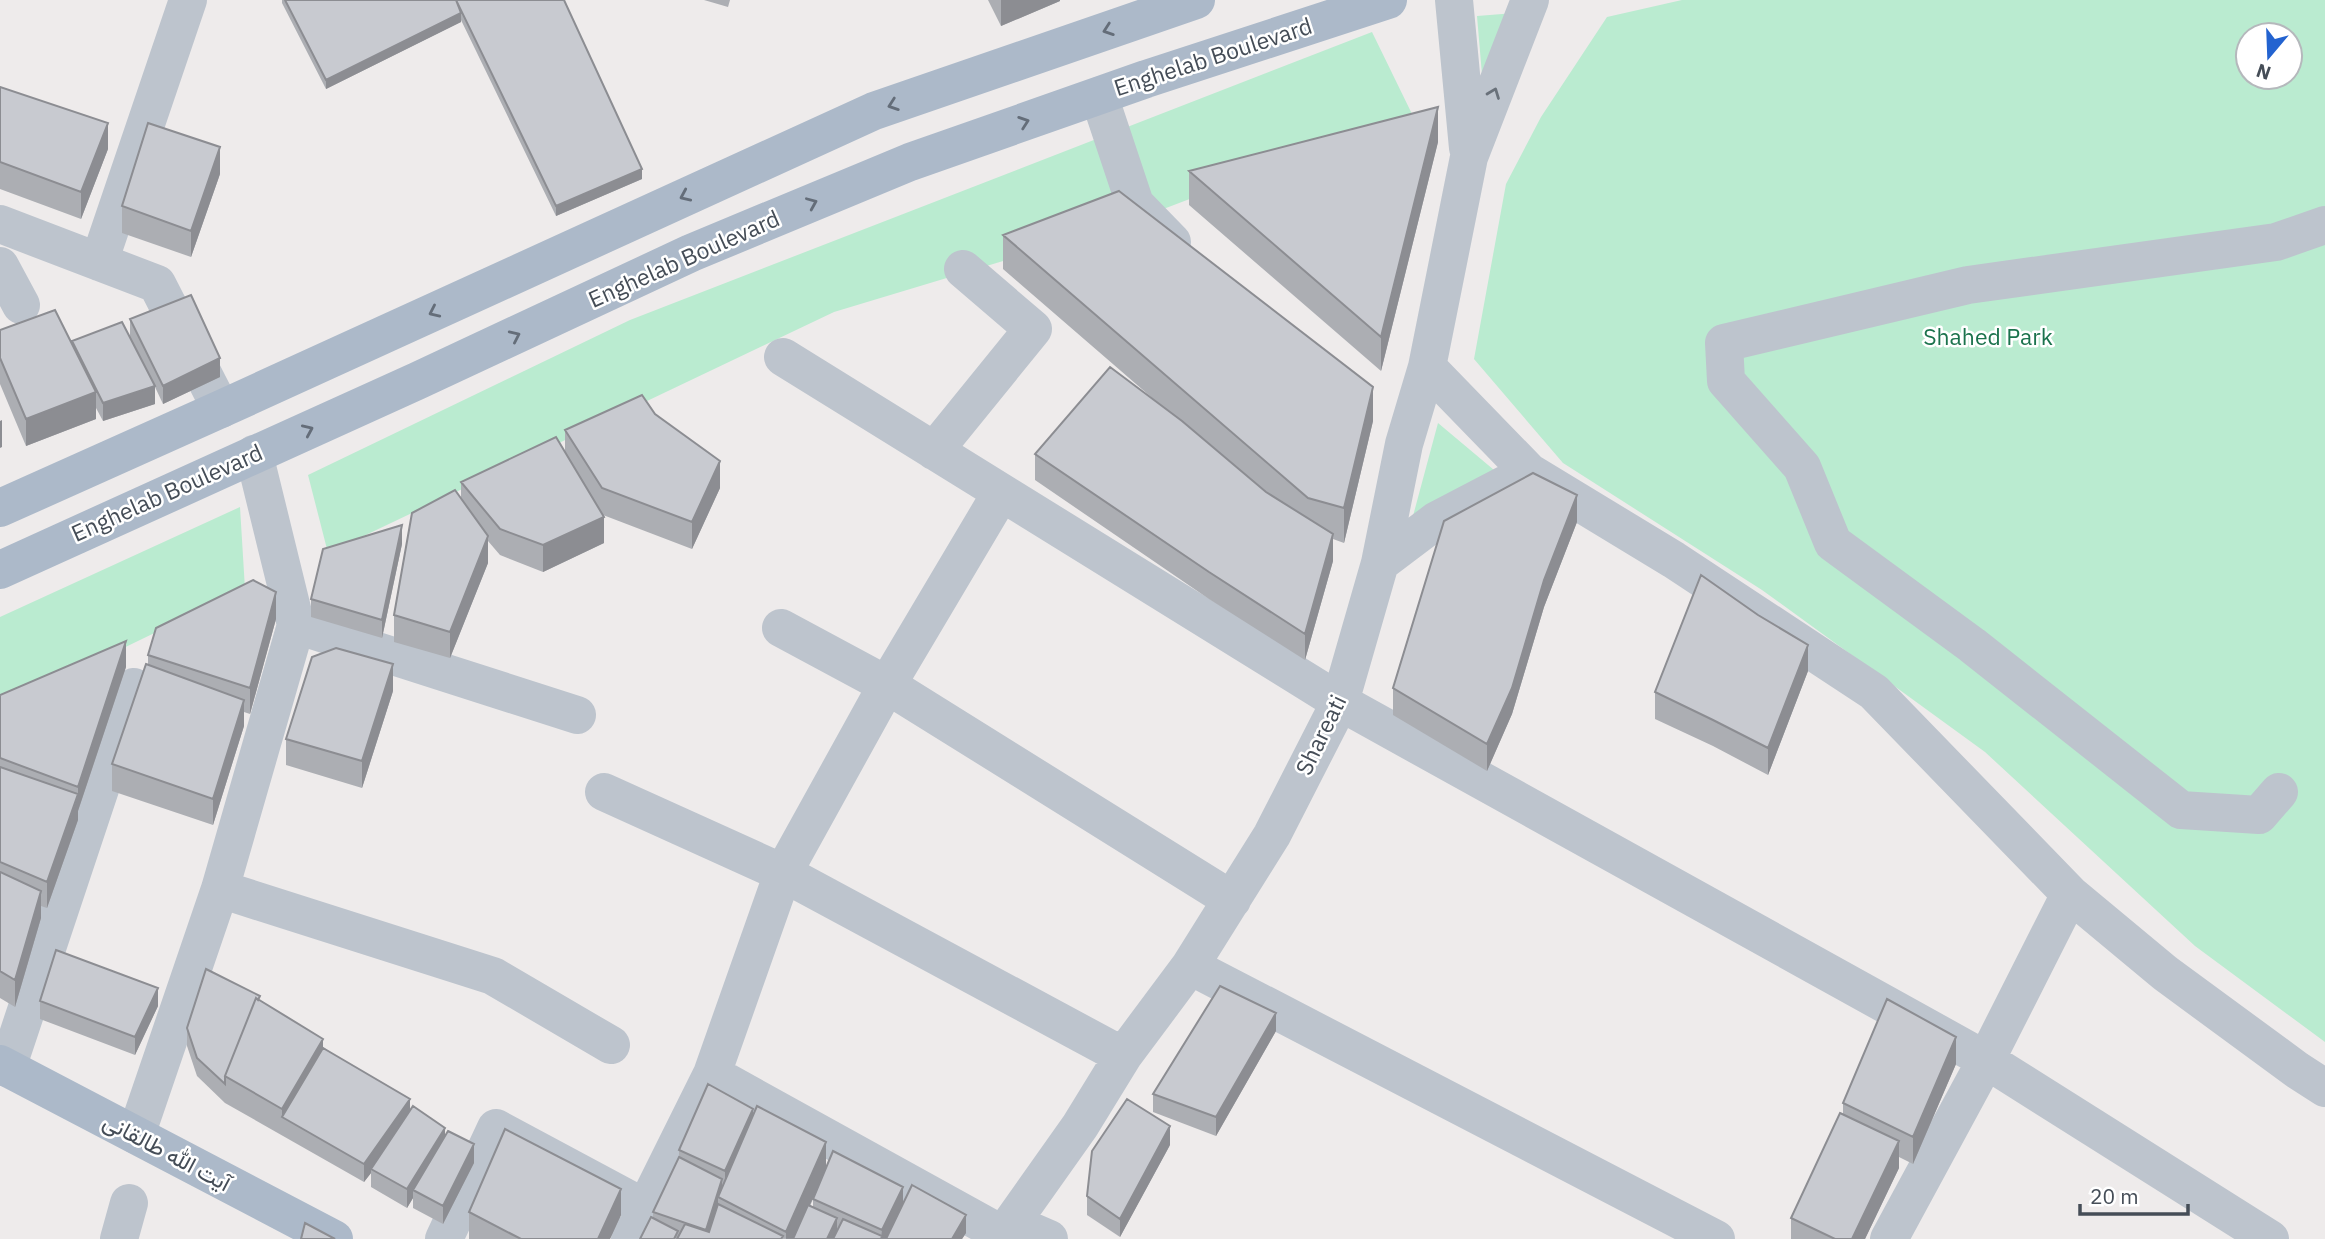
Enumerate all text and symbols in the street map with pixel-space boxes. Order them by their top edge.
street label: Enghelab Boulevard [1110,10,1315,102]
one-way arrow [1102,21,1114,35]
north arrow [2234,21,2304,91]
text: N [2253,58,2274,86]
one-way arrow [1485,88,1499,100]
one-way arrow [888,97,900,111]
one-way arrow [1017,116,1030,130]
one-way arrow [680,188,692,202]
one-way arrow [805,197,817,211]
street label: Enghelab Boulevard [583,202,784,314]
one-way arrow [428,303,441,317]
park label: Shahed Park [1923,321,2053,351]
one-way arrow [507,330,520,344]
one-way arrow [300,424,313,438]
street label: Enghelab Boulevard [66,436,267,548]
street label: Shareati [1288,689,1352,780]
street label: آیت الله طالقانی [99,1105,238,1198]
scale bar [2080,1172,2188,1216]
text: 20 m [2090,1182,2139,1210]

